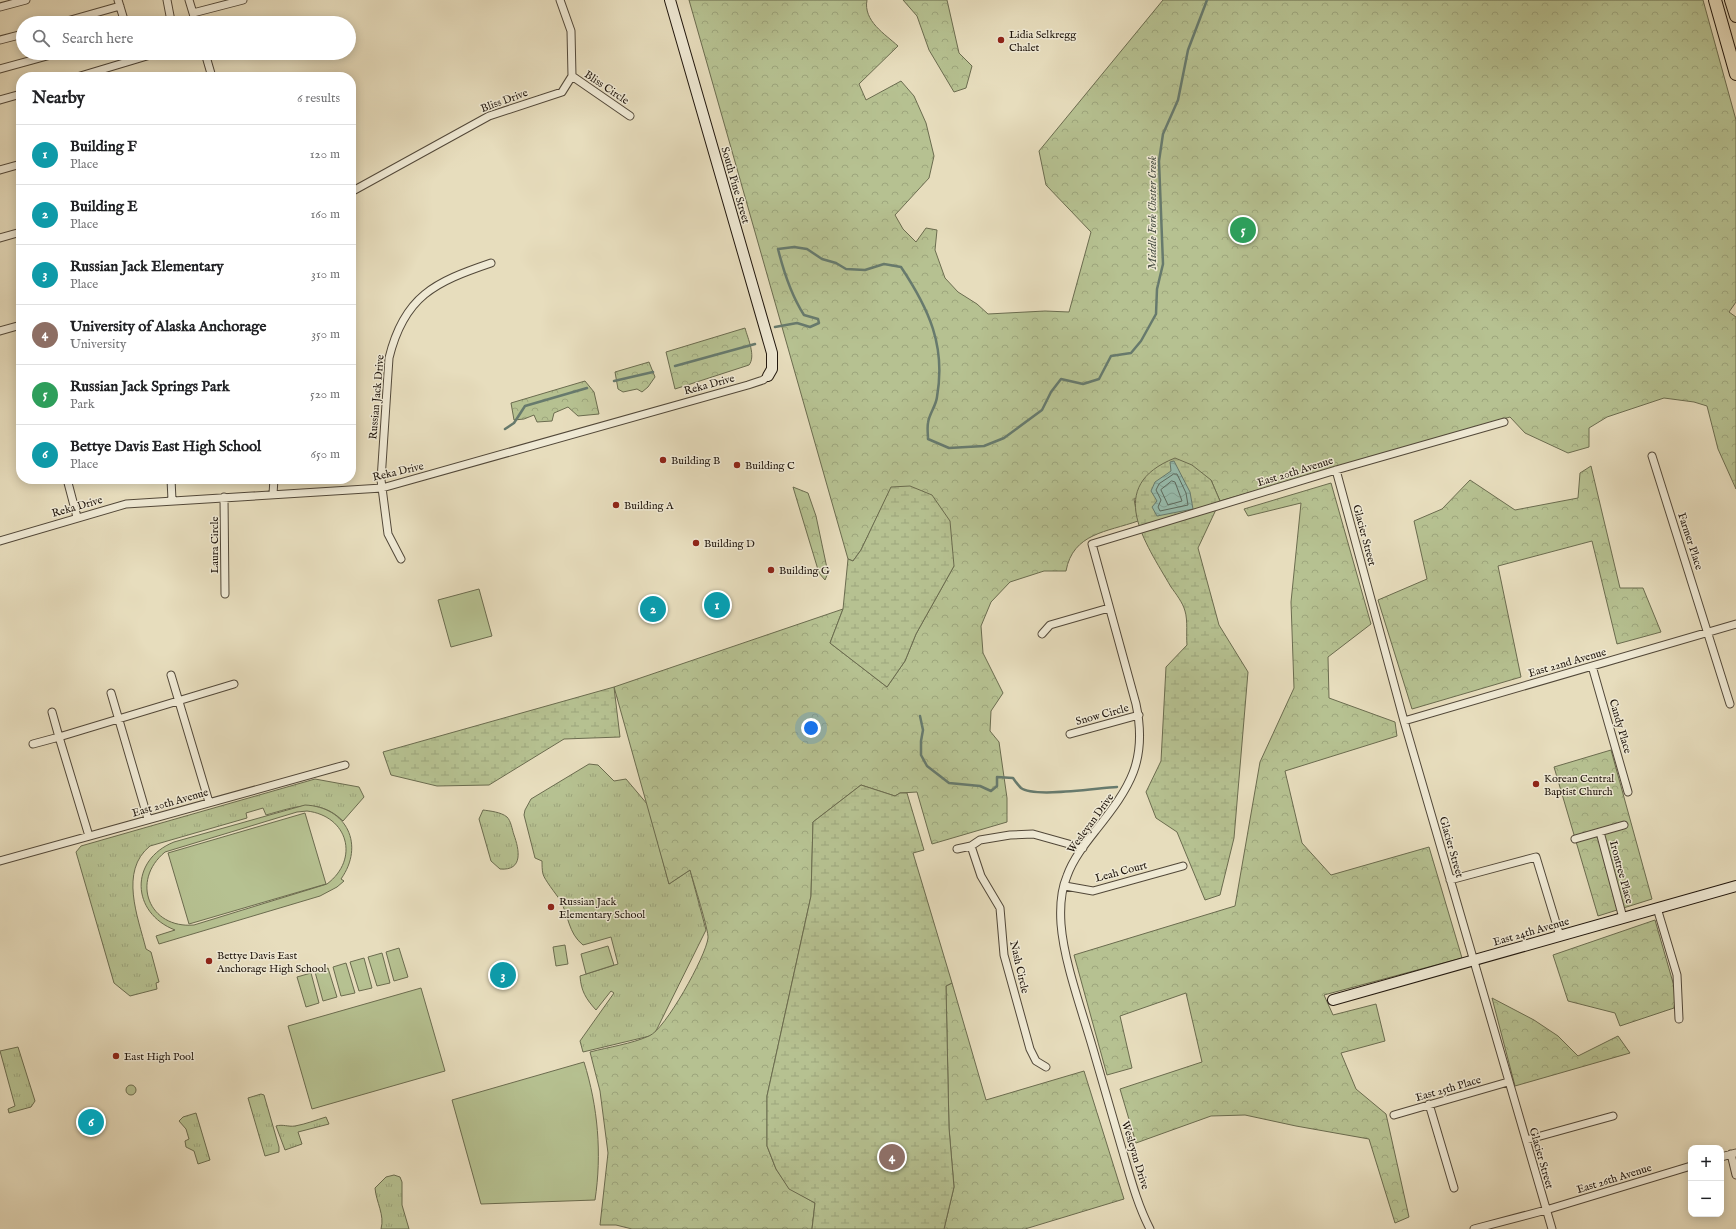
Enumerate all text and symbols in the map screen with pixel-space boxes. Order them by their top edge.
search box [16,16,356,60]
icon: search [30,27,52,49]
place label: Lidia Selkregg Chalet [1009,28,1077,55]
text: Search here [62,29,133,48]
marker: Lidia Selkregg Chalet [996,35,1006,45]
street label: Bliss Circle [581,68,631,108]
street label: Bliss Drive [479,86,530,116]
text: Nearby [32,88,85,109]
text: 6 results [297,90,340,107]
text: Building F [70,137,137,156]
street label: South Pine Street [717,145,753,225]
text: 1 [43,146,47,163]
text: 120 m [310,146,340,163]
text: Place [70,156,98,173]
water label: Middle Fork Chester Creek [1145,156,1160,270]
text: Building E [70,197,138,216]
text: 2 [42,206,48,223]
text: 160 m [310,206,340,223]
pin: 5 [1230,215,1256,245]
text: Place [70,216,98,233]
text: Russian Jack Elementary [70,257,224,276]
text: 3 [43,266,47,283]
text: 310 m [311,266,340,283]
text: Place [70,276,98,293]
text: University of Alaska Anchorage [70,317,266,336]
text: 4 [42,326,48,343]
text: 350 m [311,326,340,343]
text: University [70,336,126,353]
street label: Russian Jack Drive [366,354,388,440]
street label: Reka Drive [682,371,736,398]
text: Russian Jack Springs Park [70,377,230,396]
text: 5 [43,386,47,403]
text: 520 m [310,386,340,403]
text: Park [70,396,95,413]
text: Bettye Davis East High School [70,437,261,456]
text: 6 [42,446,48,463]
text: 650 m [311,446,340,463]
place label: Building B [671,454,720,468]
street label: East 20th Avenue [1256,454,1335,490]
marker: Building B [658,455,668,465]
text: Place [70,456,98,473]
street label: Reka Drive [371,459,425,485]
place label: Building C [745,459,795,473]
marker: Building C [732,460,742,470]
street label: Reka Drive [50,493,104,521]
place label: Building A [624,499,674,513]
marker: Building A [611,500,621,510]
street label: Glacier Street [1349,503,1379,568]
street label: Farmer Place [1674,511,1706,572]
street label: Laura Circle [208,516,222,574]
place label: Building D [704,537,755,551]
marker: Building D [691,538,701,548]
place label: Building G [779,564,830,578]
marker: Building G [766,565,776,575]
pin: 1 [704,590,730,620]
pin: 2 [640,594,666,624]
street label: East 22nd Avenue [1527,645,1608,681]
street label: Candy Place [1606,697,1634,755]
street label: Snow Circle [1074,701,1130,729]
your location [801,718,821,738]
place label: Korean Central Baptist Church [1544,772,1614,799]
marker: Korean Central Baptist Church [1531,779,1541,789]
street label: East 20th Avenue [131,785,210,821]
street label: Wesleyan Drive [1064,791,1117,856]
street label: Glacier Street [1436,815,1467,880]
street label: Irontree Place [1606,839,1636,905]
street label: Leah Court [1094,858,1149,886]
place label: Russian Jack Elementary School [559,895,645,922]
marker: Russian Jack Elementary School [546,902,556,912]
street label: East 24th Avenue [1492,914,1571,950]
street label: Nash Circle [1006,940,1032,995]
place label: Bettye Davis East Anchorage High School [216,949,327,976]
marker: Bettye Davis East Anchorage High School [204,956,214,966]
pin: 3 [490,960,516,990]
place label: East High Pool [124,1050,194,1064]
marker: East High Pool [111,1051,121,1061]
street label: East 25th Place [1414,1073,1483,1105]
pin: 6 [78,1107,104,1137]
street label: Wesleyan Drive [1118,1119,1152,1191]
street label: Glacier Street [1526,1126,1557,1191]
pin: 4 [879,1142,905,1172]
map controls [1688,1145,1724,1217]
button: + [1688,1145,1724,1181]
street label: East 26th Avenue [1575,1161,1654,1197]
button: − [1688,1181,1724,1217]

